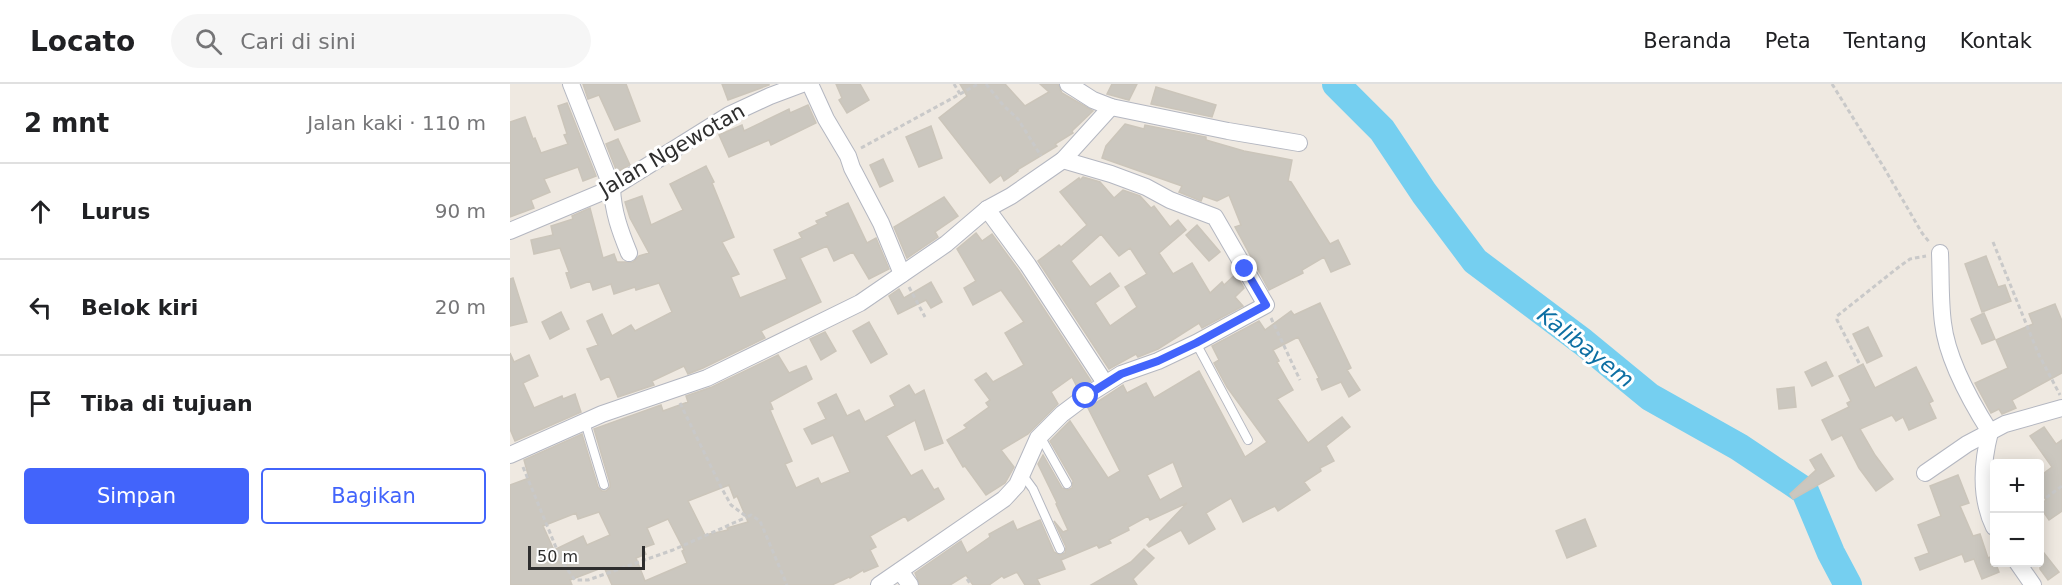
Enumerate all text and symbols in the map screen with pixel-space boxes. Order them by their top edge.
search box [171,14,591,68]
text: Locato [30,25,135,58]
icon: search [192,25,225,58]
text: Cari di sini [240,29,356,54]
text: Beranda [1643,29,1732,53]
text: Peta [1765,29,1811,53]
text: Tentang [1844,29,1927,53]
text: Kontak [1960,29,2032,53]
street label: Jalan Ngewotan [593,99,749,202]
text: 2 mnt [24,108,109,138]
text: Jalan kaki · 110 m [307,111,486,135]
icon: ahead [24,195,57,228]
text: Lurus [81,199,150,224]
text: 90 m [435,199,486,223]
route end [1231,255,1257,281]
icon: left [24,291,57,324]
text: Belok kiri [81,295,198,320]
text: 20 m [435,295,486,319]
water label: Kalibayem [1533,302,1639,393]
route start [1072,382,1098,408]
icon: arrive [24,387,57,420]
text: Tiba di tujuan [81,391,253,416]
map controls [1990,459,2044,567]
button: + [1990,459,2044,513]
button: Simpan [24,468,249,524]
button: Bagikan [261,468,486,524]
button: − [1990,513,2044,567]
scale bar [528,543,645,570]
text: 50 m [537,547,578,566]

